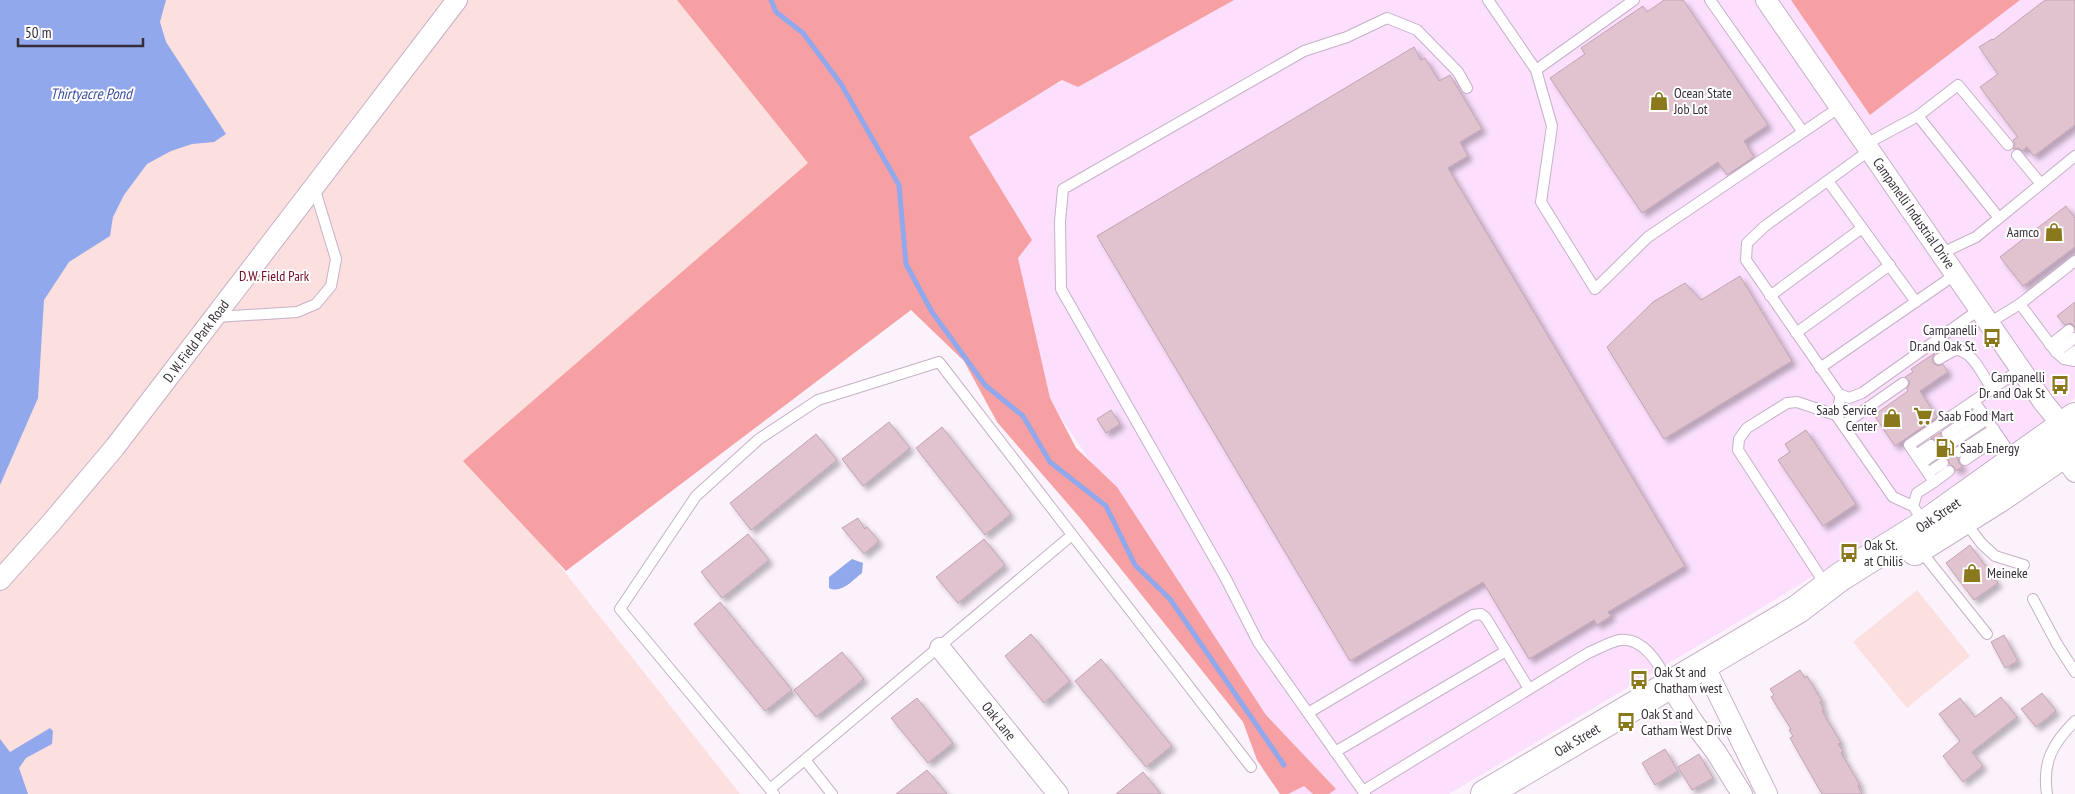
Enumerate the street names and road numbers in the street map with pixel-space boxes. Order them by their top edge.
street label: Campanelli Industrial Drive [1869,154,1959,272]
street label: D. W. Field Park Road [159,296,233,386]
street label: Oak Street [1912,493,1964,537]
street label: Oak Lane [978,698,1020,744]
street label: Oak Street [1551,719,1603,761]

